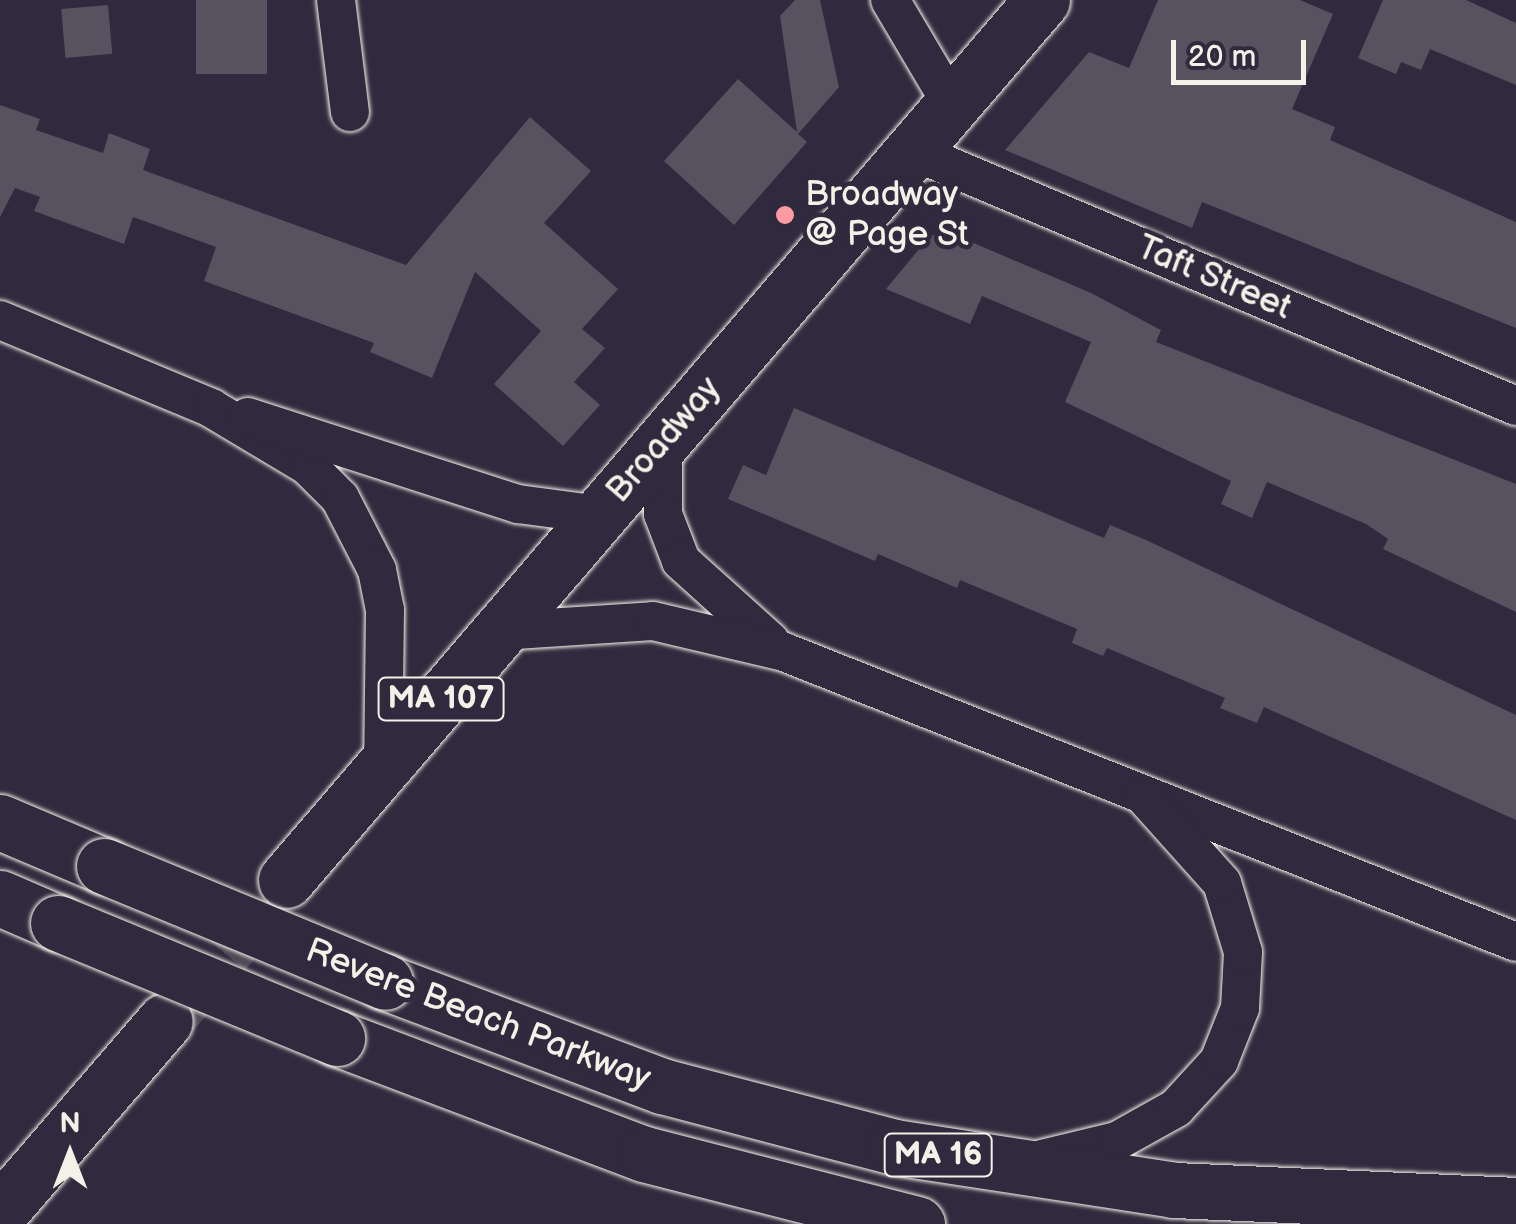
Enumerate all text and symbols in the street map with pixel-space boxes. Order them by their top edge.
scale bar [1176,20,1311,82]
text: 20 m [1188,39,1256,75]
place label: Broadway @ Page St [805,174,970,256]
marker: Broadway @ Page St [774,204,796,226]
street label: Taft Street [1130,227,1298,329]
street label: Broadway [598,368,730,512]
road number: MA 107 [376,672,506,726]
street label: Revere Beach Parkway [300,930,656,1100]
north arrow [20,1104,120,1204]
text: N [59,1107,81,1140]
road number: MA 16 [883,1128,993,1182]

